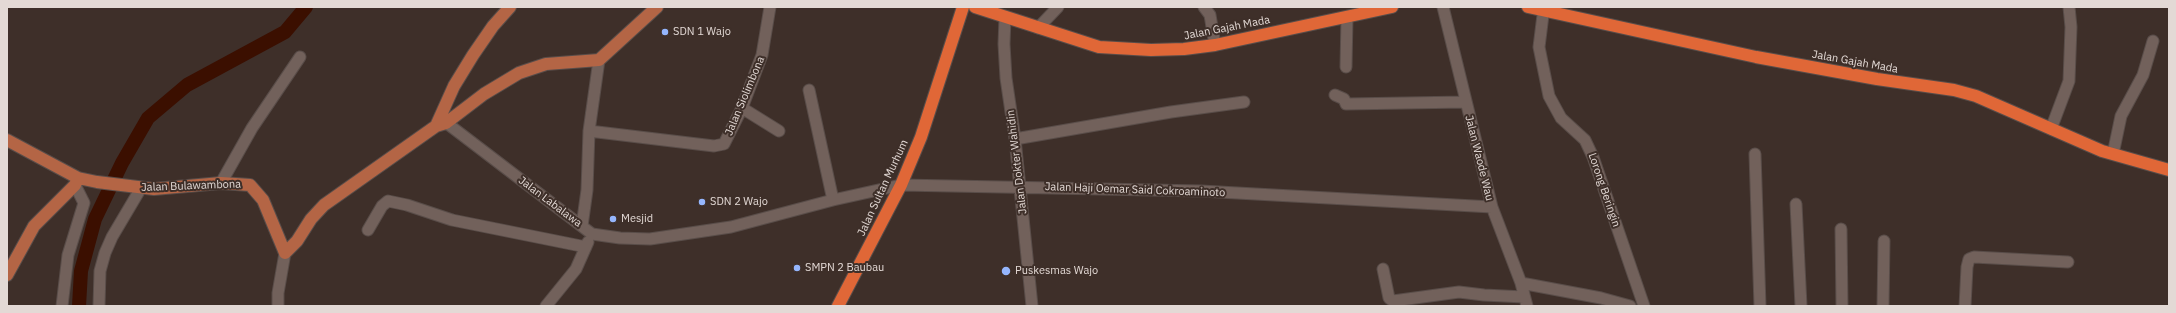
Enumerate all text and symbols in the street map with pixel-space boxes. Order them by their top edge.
street label: Jalan Gajah Mada [1183,13,1271,43]
place label: SDN 1 Wajo [673,25,731,39]
marker: SDN 1 Wajo [660,27,670,37]
street label: Jalan Gajah Mada [1811,48,1899,76]
street label: Jalan Siolimbona [722,55,768,137]
street label: Jalan Dokter Wahidin [1004,109,1030,215]
street label: Jalan Waode Wau [1462,114,1496,202]
street label: Jalan Sultan Murhum [855,138,911,238]
street label: Lorong Beringin [1585,151,1623,229]
street label: Jalan Labalawa [516,174,584,230]
street label: Jalan Bulawambona [141,178,241,194]
street label: Jalan Haji Oemar Said Cokroaminoto [1045,180,1225,200]
place label: SDN 2 Wajo [710,195,768,209]
marker: SDN 2 Wajo [697,197,707,207]
place label: Mesjid [621,212,653,226]
marker: Mesjid [608,214,618,224]
place label: SMPN 2 Baubau [805,261,884,275]
marker: SMPN 2 Baubau [792,263,802,273]
place label: Puskesmas Wajo [1015,264,1098,278]
marker: Puskesmas Wajo [1000,265,1012,277]

